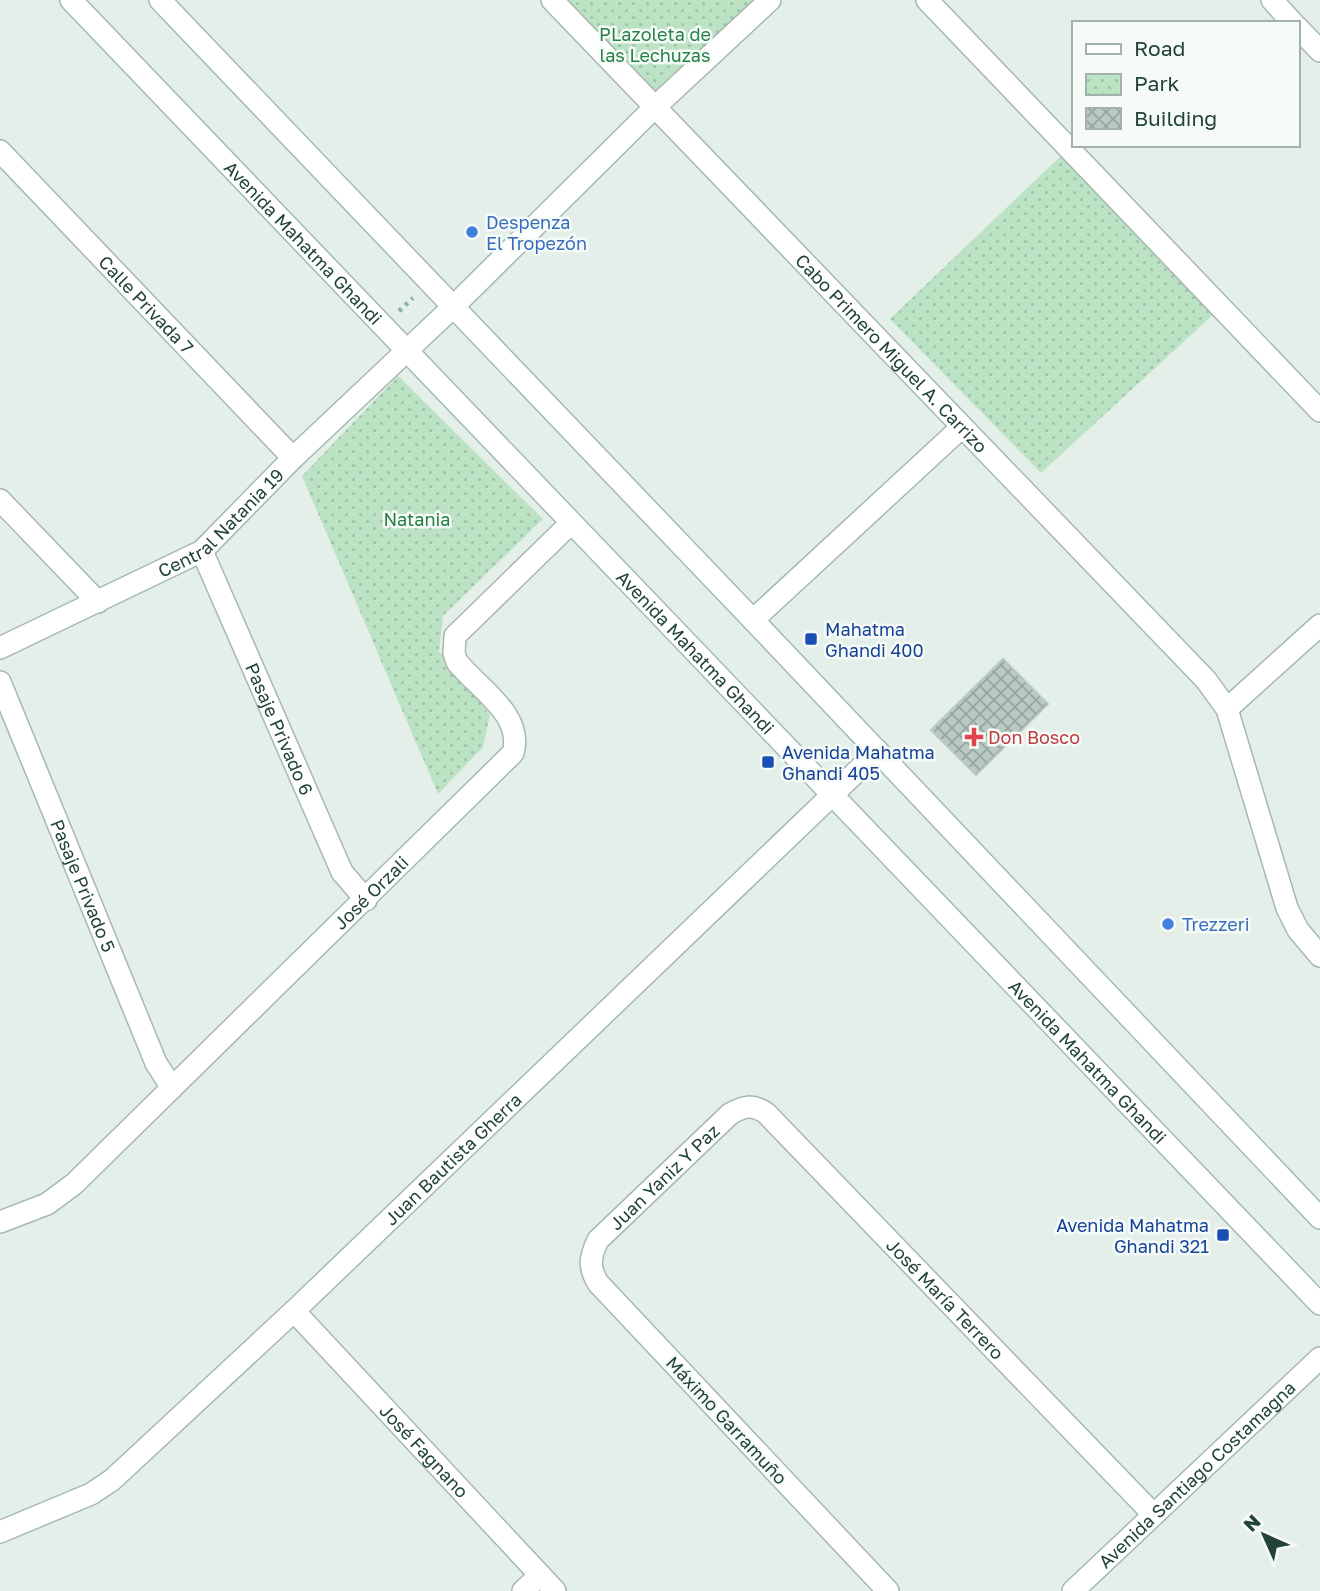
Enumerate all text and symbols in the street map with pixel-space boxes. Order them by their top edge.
legend [1072,21,1299,147]
park label: PLazoleta de las Lechuzas [599,23,711,66]
text: Road [1134,35,1185,61]
text: Park [1134,70,1180,96]
text: Building [1134,105,1217,131]
street label: Avenida Mahatma Ghandi [220,156,387,329]
place label: Despenza El Tropezón [486,211,587,254]
marker: Despenza El Tropezón [464,224,480,240]
street label: Cabo Primero Miguel A. Carrizo [791,249,992,457]
street label: Calle Privada 7 [94,251,198,358]
street label: Central Natania 19 [154,464,288,582]
park label: Natania [383,508,451,530]
street label: Avenida Mahatma Ghandi [612,566,779,739]
place label: Mahatma Ghandi 400 [825,618,924,661]
marker: Mahatma Ghandi 400 [803,631,819,647]
street label: Pasaje Privado 6 [241,659,318,798]
place label: Don Bosco [988,726,1080,748]
marker: Don Bosco [966,729,982,745]
place label: Avenida Mahatma Ghandi 405 [782,741,935,784]
marker: Avenida Mahatma Ghandi 405 [760,754,776,770]
street label: Pasaje Privado 5 [46,816,120,955]
street label: José Orzali [329,851,413,934]
place label: Trezzeri [1182,913,1250,935]
marker: Trezzeri [1160,916,1176,932]
street label: Avenida Mahatma Ghandi [1004,975,1171,1148]
street label: Juan Bautista Gherra [380,1088,526,1230]
street label: Juan Yaniz Y Paz [605,1119,724,1234]
place label: Avenida Mahatma Ghandi 321 [1056,1214,1209,1257]
marker: Avenida Mahatma Ghandi 321 [1215,1227,1231,1243]
street label: José María Terrero [882,1234,1009,1364]
street label: Máximo Garramuño [662,1351,792,1489]
street label: Avenida Santiago Costamagna [1094,1376,1300,1572]
street label: José Fagnano [375,1399,473,1502]
north arrow [1229,1500,1299,1570]
text: N [1238,1509,1265,1536]

